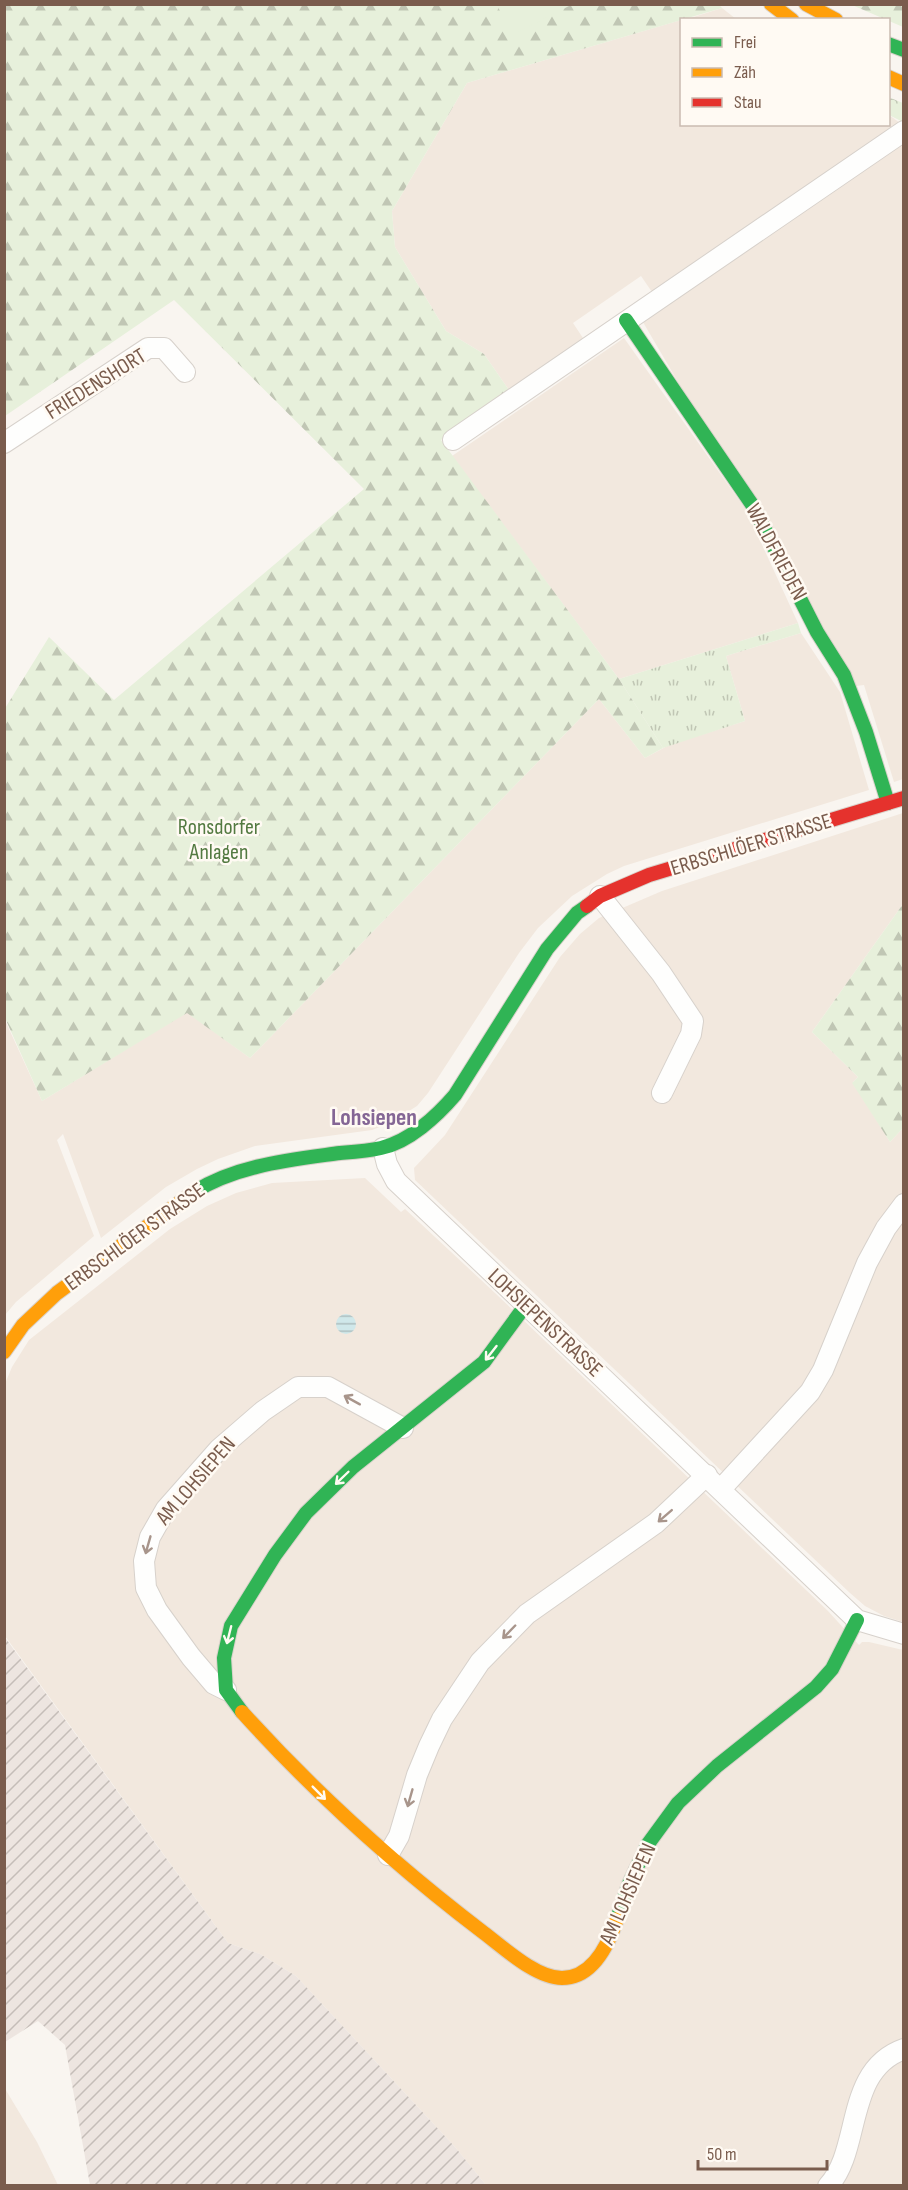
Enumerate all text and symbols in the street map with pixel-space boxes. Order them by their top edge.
legend [680,18,890,126]
text: Frei [734,32,756,53]
text: Zäh [734,62,756,83]
text: Stau [734,92,762,113]
street label: FRIEDENSHORT [41,342,151,426]
street label: WALDFRIEDEN [739,499,813,605]
street label: ERBSCHLÖER STRASSE [667,808,835,882]
park label: Ronsdorfer Anlagen [178,814,260,866]
district label: Lohsiepen [331,1103,417,1132]
street label: ERBSCHLÖER STRASSE [60,1177,210,1297]
street label: LOHSIEPENSTRASSE [482,1263,608,1383]
one-way arrow [485,1345,498,1361]
one-way arrow [344,1394,361,1406]
street label: AM LOHSIEPEN [150,1431,242,1531]
one-way arrow [335,1471,350,1485]
one-way arrow [658,1509,673,1523]
one-way arrow [142,1535,153,1554]
one-way arrow [223,1625,235,1644]
one-way arrow [501,1625,516,1640]
one-way arrow [312,1785,327,1800]
one-way arrow [404,1788,415,1807]
street label: AM LOHSIEPEN [593,1839,662,1950]
scale bar [698,2133,827,2171]
text: 50 m [707,2144,737,2165]

